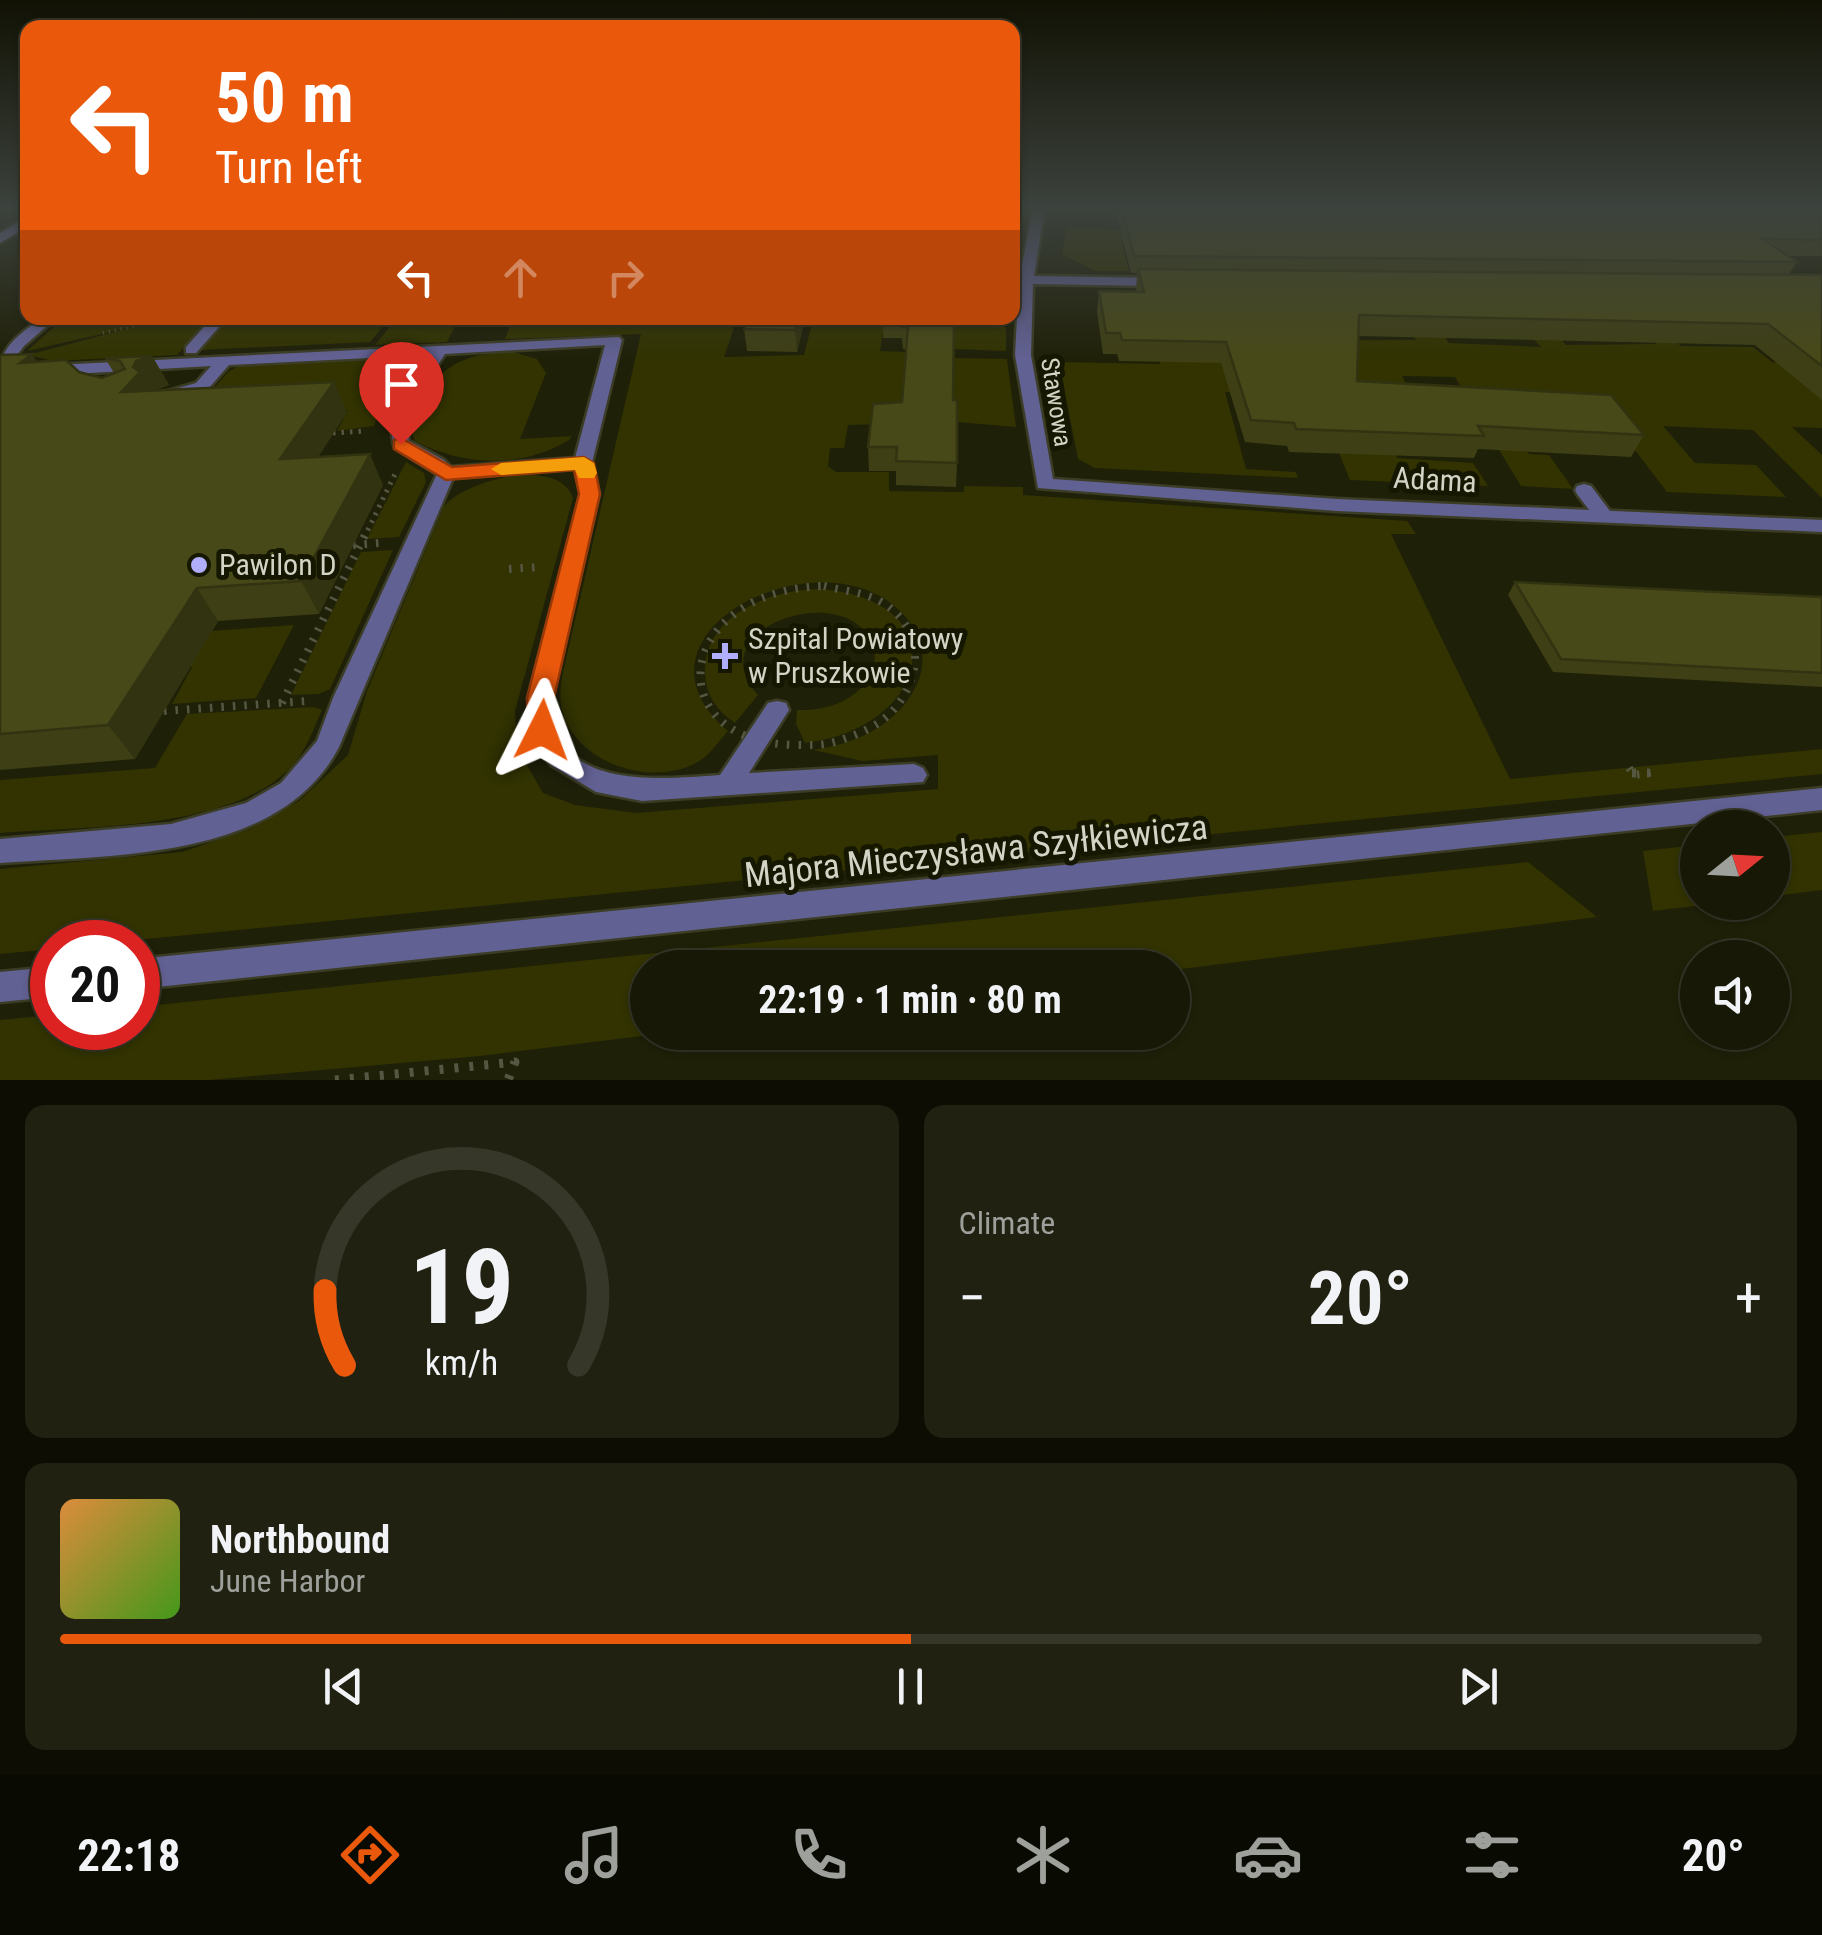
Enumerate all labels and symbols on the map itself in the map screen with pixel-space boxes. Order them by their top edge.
pin [359,342,444,445]
street label: Stawowa [1035,356,1078,448]
street label: Adama [1392,460,1478,499]
place label: Pawilon D [219,547,337,582]
marker: Pawilon D [188,554,210,576]
place label: Szpital Powiatowy w Pruszkowie [748,621,963,690]
marker: Szpital Powiatowy w Pruszkowie [712,643,738,669]
position arrow [490,678,594,782]
street label: Majora Mieczysława Szyłkiewicza [742,807,1210,896]
north arrow [1680,810,1790,920]
speed limit sign: 20 [30,920,160,1050]

